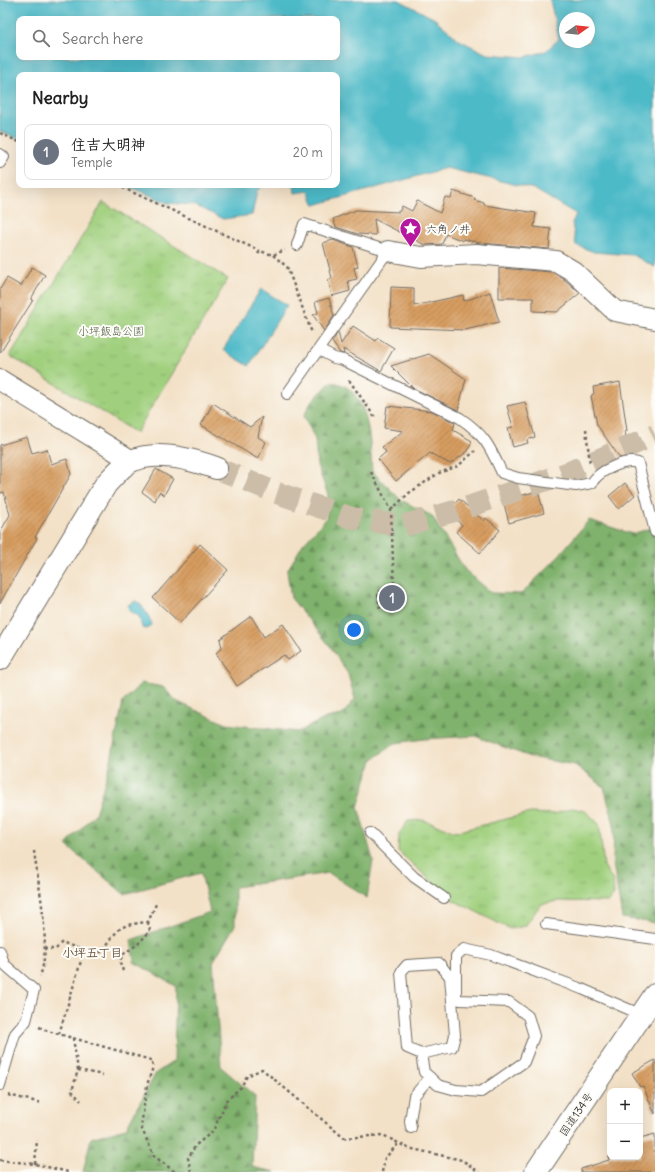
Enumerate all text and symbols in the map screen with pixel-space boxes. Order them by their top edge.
north arrow [559,12,595,48]
search box [16,16,340,60]
icon: search [30,27,52,49]
text: Search here [62,29,143,48]
text: Nearby [32,87,88,109]
text: 住吉大明神 [71,135,146,154]
text: 1 [43,144,49,161]
text: 20 m [293,144,323,161]
text: Temple [71,154,113,171]
place icon: 六角ノ井 [398,216,424,249]
place label: 六角ノ井 [426,222,470,236]
park label: 小坪飯島公園 [78,324,144,338]
pin: 1 [379,583,405,613]
your location [344,620,364,640]
district label: 小坪五丁目 [62,945,122,960]
map controls [607,1088,643,1160]
button: + [607,1088,643,1124]
street label: 国道134号 [556,1089,596,1139]
button: − [607,1124,643,1160]

